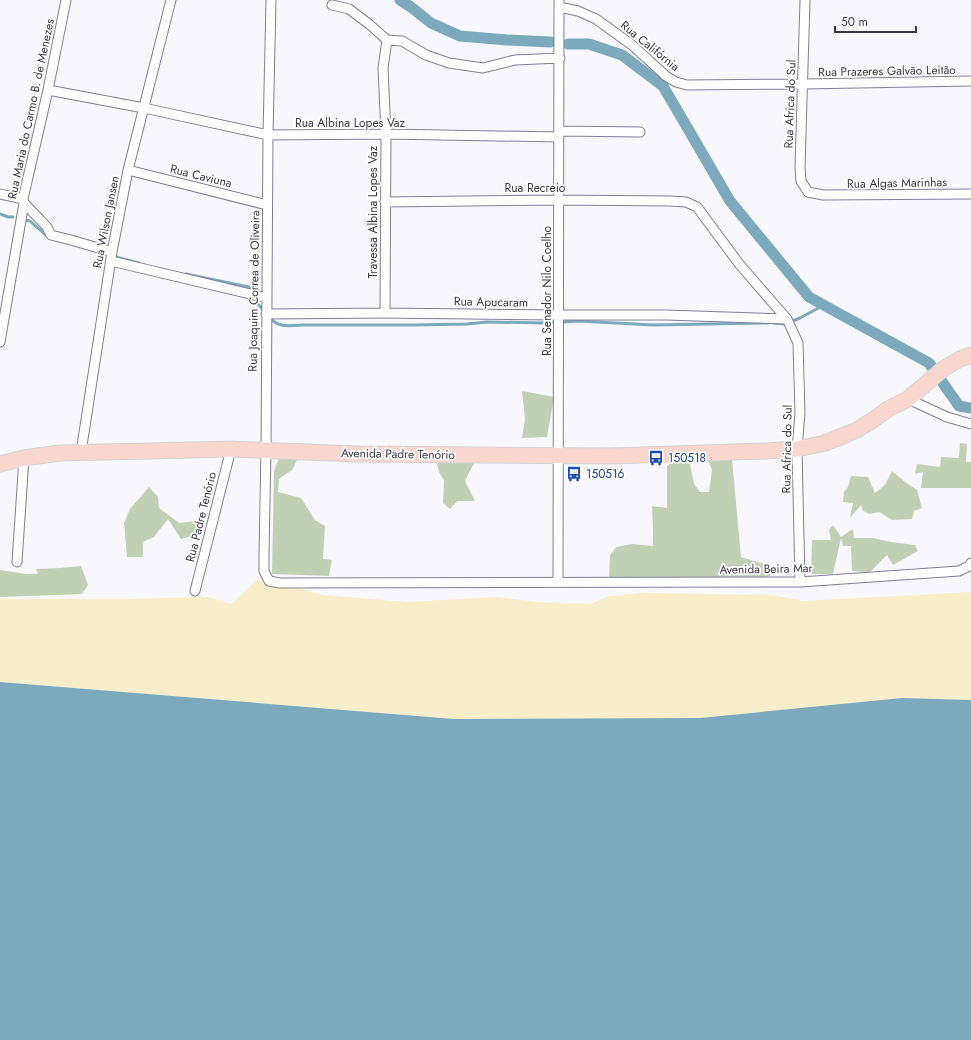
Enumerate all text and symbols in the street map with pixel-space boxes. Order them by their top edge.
scale bar [835,8,916,34]
text: 50 m [841,13,868,31]
street label: Rua Califórnia [617,16,684,76]
street label: Rua Maria do Carmo B. de Menezes [3,17,59,201]
street label: Rua Africa do Sul [779,59,801,149]
street label: Rua Prazeres Galvão Leitão [818,61,956,81]
street label: Rua Albina Lopes Vaz [295,114,406,132]
street label: Travessa Albina Lopes Vaz [364,145,382,278]
street label: Rua Caviuna [168,160,234,192]
street label: Rua Algas Marinhas [847,173,947,193]
street label: Rua Wilson Jansen [88,174,124,270]
street label: Rua Recreio [505,179,566,197]
street label: Rua Joaquim Correa de Oliveira [244,210,264,372]
street label: Rua Senador Nilo Coelho [538,225,556,356]
street label: Rua Apucaram [454,292,528,312]
street label: Rua Africa do Sul [777,404,797,494]
street label: Avenida Padre Tenório [341,444,456,464]
bus stop icon: 150518 [647,449,665,467]
place label: 150518 [668,449,706,467]
bus stop icon: 150516 [565,465,583,483]
place label: 150516 [586,465,625,483]
street label: Rua Padre Tenório [181,470,221,564]
street label: Avenida Beira Mar [719,559,814,579]

